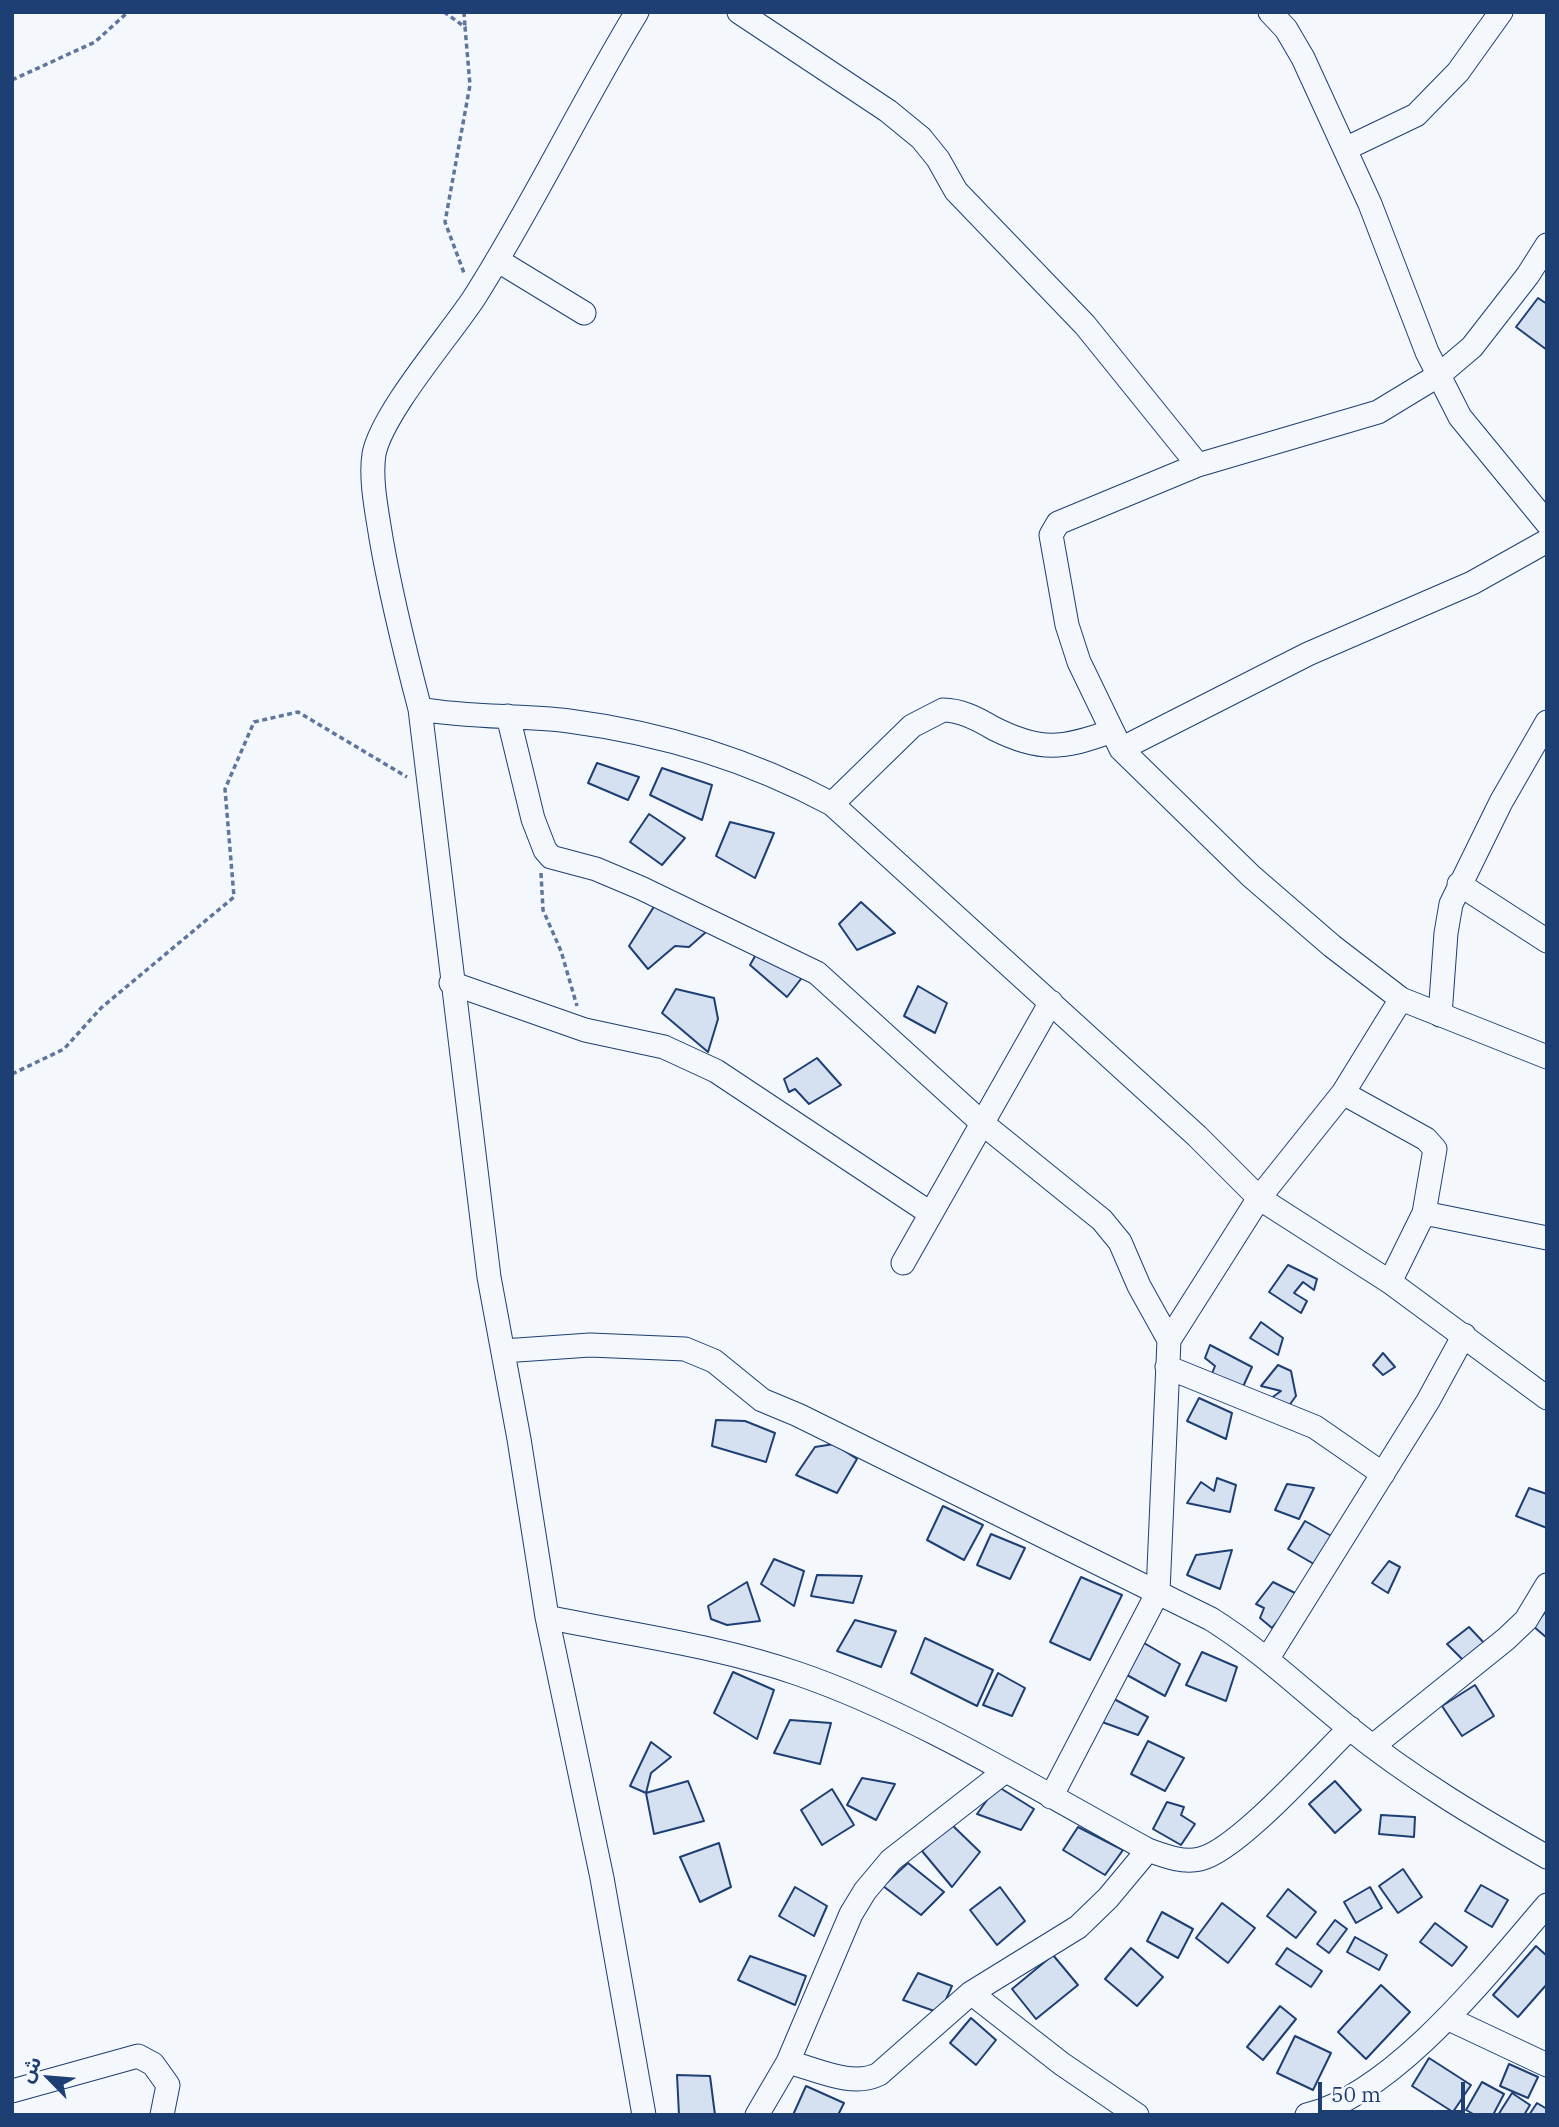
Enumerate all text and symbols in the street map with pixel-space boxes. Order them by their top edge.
north arrow [14,2043,84,2113]
text: ش [14,2052,46,2086]
scale bar [1321,2068,1468,2112]
text: 50 m [1331,2080,1381,2108]

